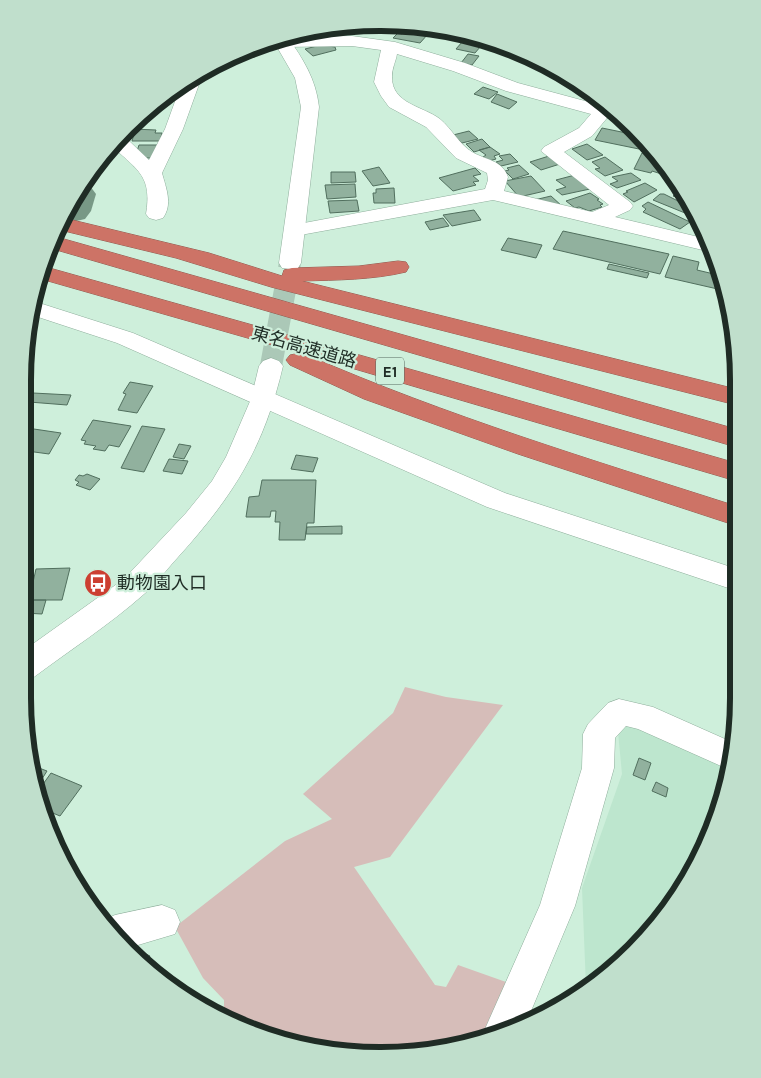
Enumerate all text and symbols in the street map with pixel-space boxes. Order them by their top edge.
street label: 東名高速道路 [249,322,359,372]
road number: E1 [376,358,404,384]
bus stop icon: 動物園入口 [83,568,113,598]
place label: 動物園入口 [117,572,207,594]

